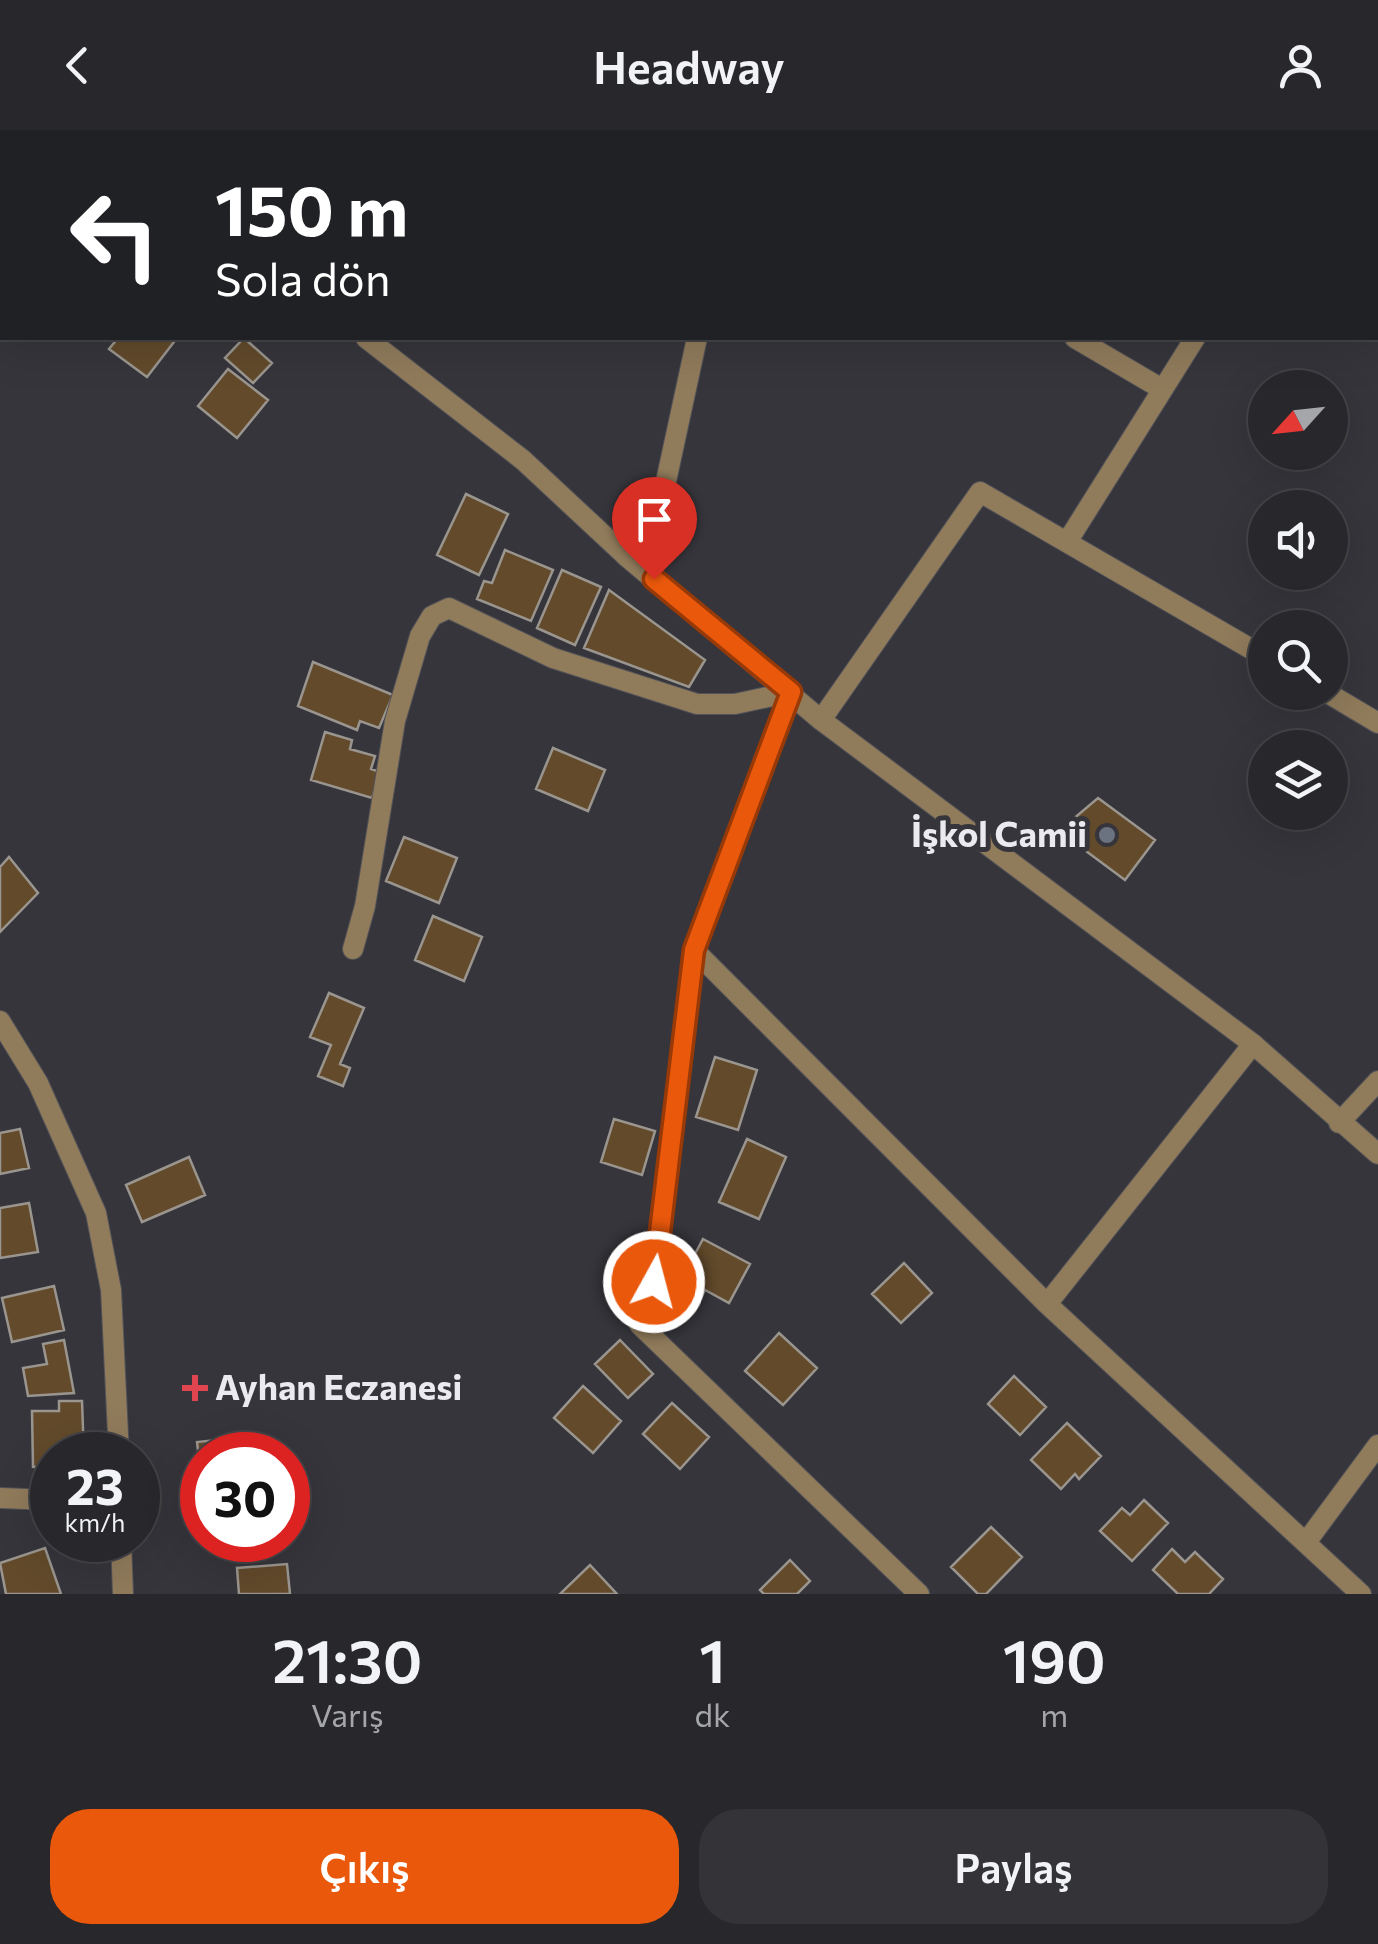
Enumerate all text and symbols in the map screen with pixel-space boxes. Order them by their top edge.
icon: back [50,38,105,93]
text: Headway [593,38,785,93]
icon: person [1273,38,1328,93]
text: 150 m [215,165,408,250]
icon: left [50,170,180,300]
text: Sola dön [215,250,391,305]
north arrow [1248,370,1348,470]
map controls [1248,370,1348,830]
pin [612,477,697,580]
button: sound [1248,490,1348,590]
icon: arrive [627,492,682,547]
button: search [1248,610,1348,710]
button: layers [1248,730,1348,830]
place label: İşkol Camii [911,811,1087,854]
marker: İşkol Camii [1096,824,1118,846]
position arrow [602,1230,706,1334]
place label: Ayhan Eczanesi [215,1364,462,1407]
marker: Ayhan Eczanesi [184,1377,206,1399]
speed limit sign: 30 [180,1432,310,1562]
text: 23 [66,1454,124,1515]
text: km/h [65,1507,125,1537]
text: 21:30 [272,1622,422,1695]
text: 1 [699,1622,726,1695]
text: 190 [1003,1622,1106,1695]
text: Varış [311,1694,384,1734]
text: dk [695,1694,730,1734]
text: m [1040,1694,1068,1734]
button: Çıkış [50,1809,679,1924]
button: Paylaş [699,1809,1328,1924]

